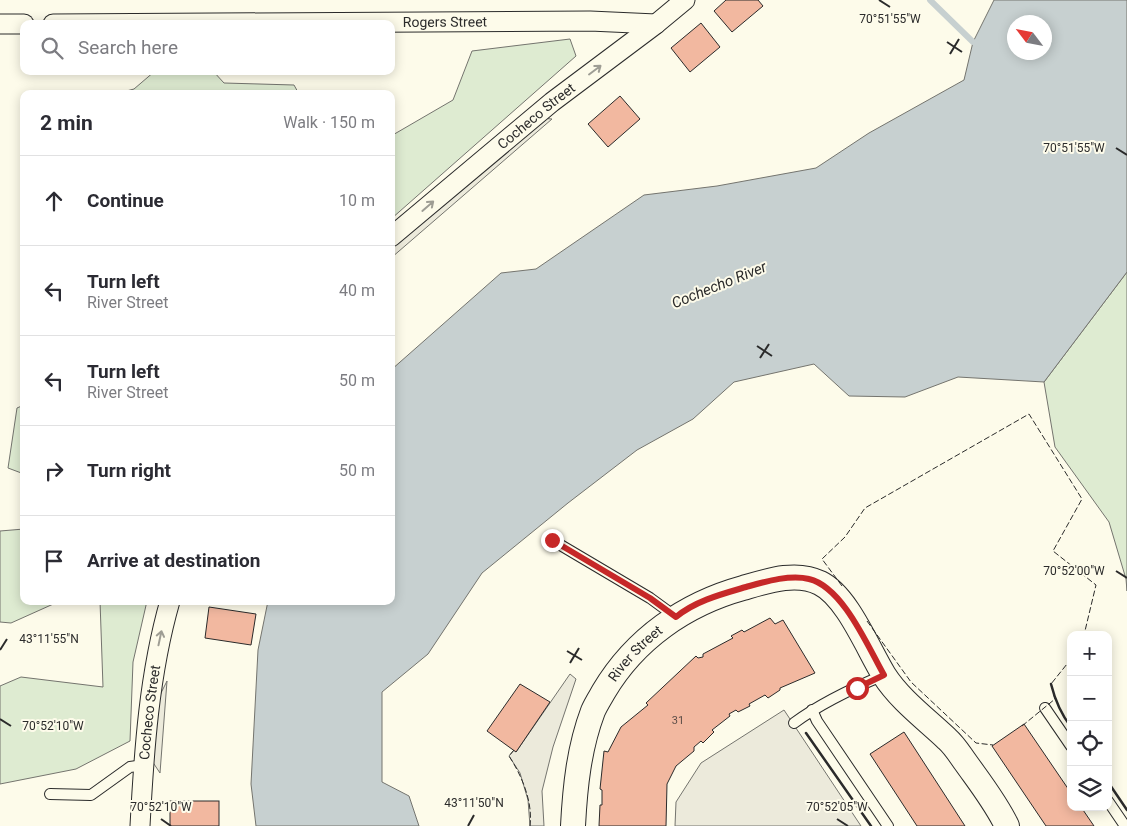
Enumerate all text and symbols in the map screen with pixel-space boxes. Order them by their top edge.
text: 70°51'55"W [859,12,921,26]
street label: Rogers Street [403,14,488,30]
north arrow [1007,15,1052,60]
search box [20,20,395,75]
icon: search [38,34,66,62]
text: Search here [78,36,178,59]
one-way arrow [588,65,602,75]
street label: Cocheco Street [494,79,578,152]
text: 2 min [40,111,93,135]
text: Walk · 150 m [283,113,375,132]
text: 70°51'55"W [1043,141,1105,155]
icon: ahead [40,187,68,215]
text: Continue [87,189,164,212]
text: 10 m [339,191,375,210]
one-way arrow [422,200,435,211]
water label: Cochecho River [669,257,770,312]
text: Turn left [87,270,160,293]
icon: left [40,277,68,305]
text: 40 m [339,281,375,300]
text: River Street [87,293,168,312]
text: Turn left [87,360,160,383]
icon: left [40,367,68,395]
text: 50 m [339,371,375,390]
text: River Street [87,383,168,402]
icon: right [40,457,68,485]
text: Turn right [87,459,171,482]
text: 50 m [339,461,375,480]
route end [541,529,564,552]
icon: arrive [40,547,68,575]
text: Arrive at destination [87,549,260,572]
text: 70°52'00"W [1043,564,1105,578]
street label: River Street [605,622,665,684]
one-way arrow [156,631,165,647]
map controls [1067,631,1112,811]
button: + [1067,631,1112,676]
text: 43°11'55"N [19,632,79,646]
street label: Cocheco Street [136,663,163,760]
button: − [1067,676,1112,721]
route start [846,677,869,700]
house number: 31 [672,714,684,727]
text: 70°52'10"W [22,719,84,733]
button: locate [1067,721,1112,766]
button: layers [1067,766,1112,811]
text: 43°11'50"N [444,796,504,810]
text: 70°52'10"W [130,800,192,814]
text: 70°52'05"W [806,800,868,814]

